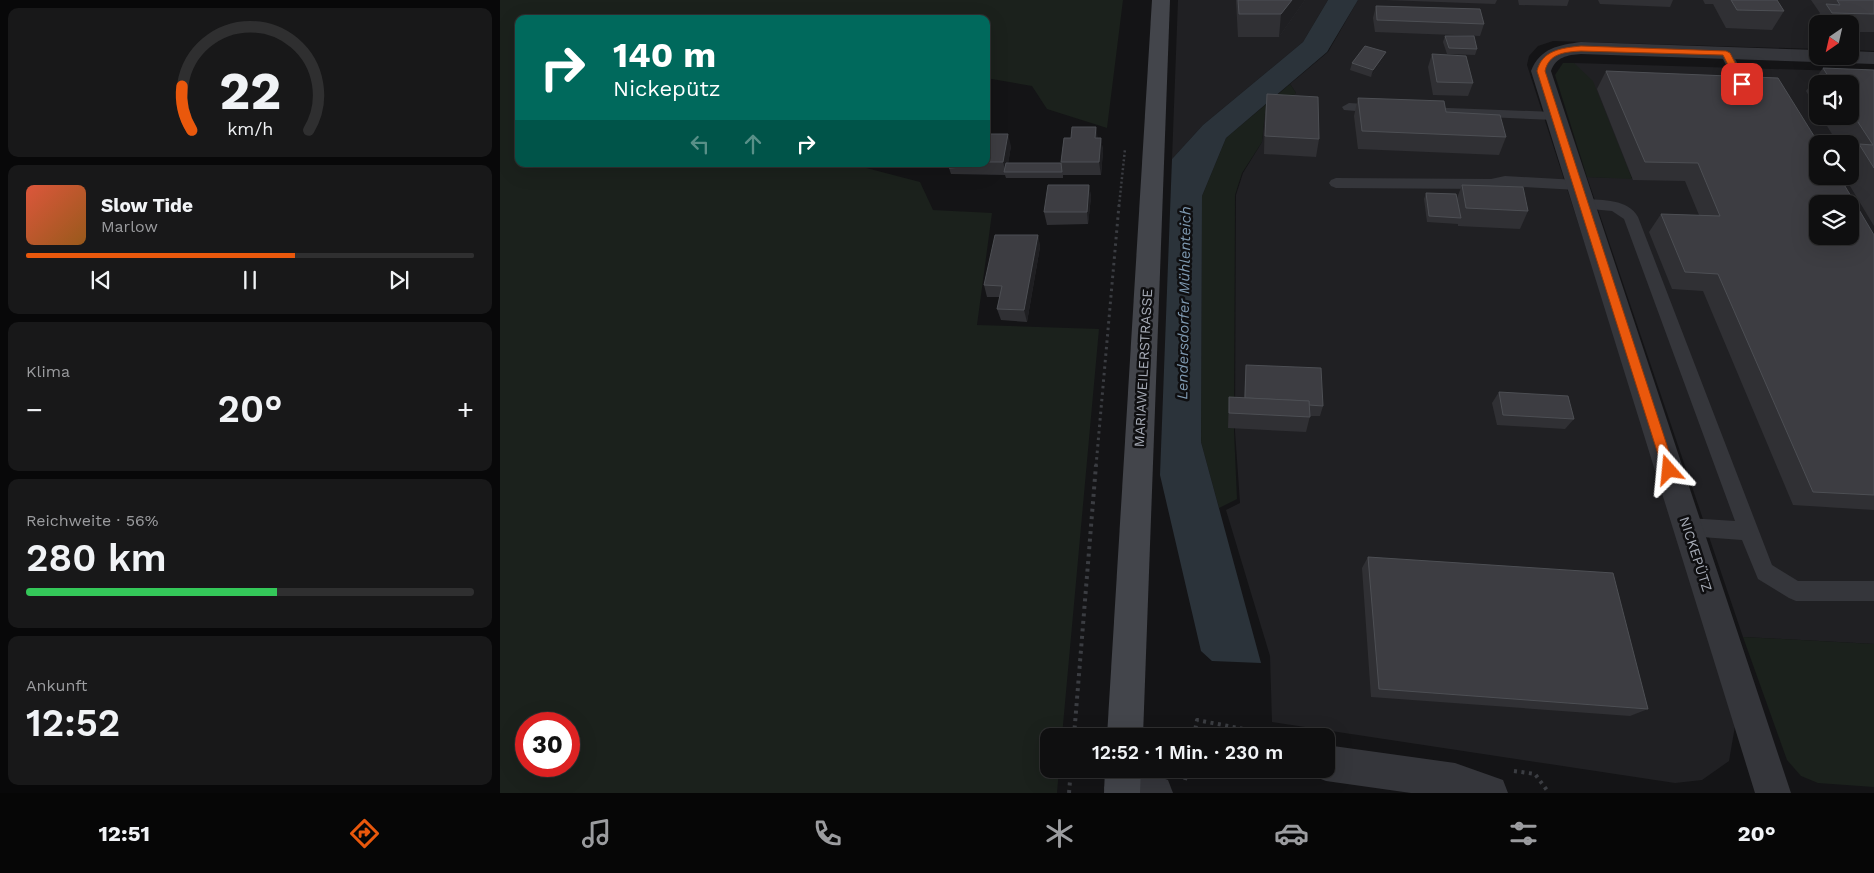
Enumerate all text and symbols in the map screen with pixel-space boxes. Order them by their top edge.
north arrow [1809,15,1859,65]
map controls [1809,15,1859,245]
text: 140 m [613,34,716,76]
icon: right [530,35,595,100]
text: 22 [219,61,281,122]
pin [1721,63,1763,105]
icon: arrive [1728,70,1756,98]
button: sound [1809,75,1859,125]
text: Nickepütz [613,76,720,101]
text: km/h [227,118,273,139]
icon: left [686,130,714,158]
icon: ahead [739,130,767,158]
icon: right [792,130,820,158]
button: search [1809,135,1859,185]
text: Slow Tide [101,194,193,217]
button: layers [1809,195,1859,245]
water label: Lendersdorfer Mühlenteich [1173,206,1195,400]
text: Marlow [101,217,158,236]
icon: previous [87,266,115,294]
icon: pause [236,266,264,294]
icon: next [385,266,413,294]
street label: MARIAWEILERSTRASSE [1131,288,1155,448]
text: Klima [26,362,70,381]
text: 20° [218,387,282,431]
text: − [26,393,43,426]
text: + [457,393,474,426]
position arrow [1642,443,1694,495]
text: Reichweite · 56% [26,511,158,530]
street label: NICKEPÜTZ [1676,514,1716,594]
text: 280 km [26,536,167,580]
text: Ankunft [26,676,87,695]
text: 12:52 [26,701,120,745]
speed limit sign: 30 [515,712,580,777]
text: 12:52 · 1 Min. · 230 m [1092,741,1283,764]
icon: directions [347,816,382,851]
icon: music [579,816,614,851]
icon: phone [810,816,845,851]
icon: climate [1042,816,1077,851]
icon: car [1274,816,1309,851]
icon: filters [1506,816,1541,851]
text: 12:51 [98,821,150,846]
text: 20° [1737,821,1776,846]

